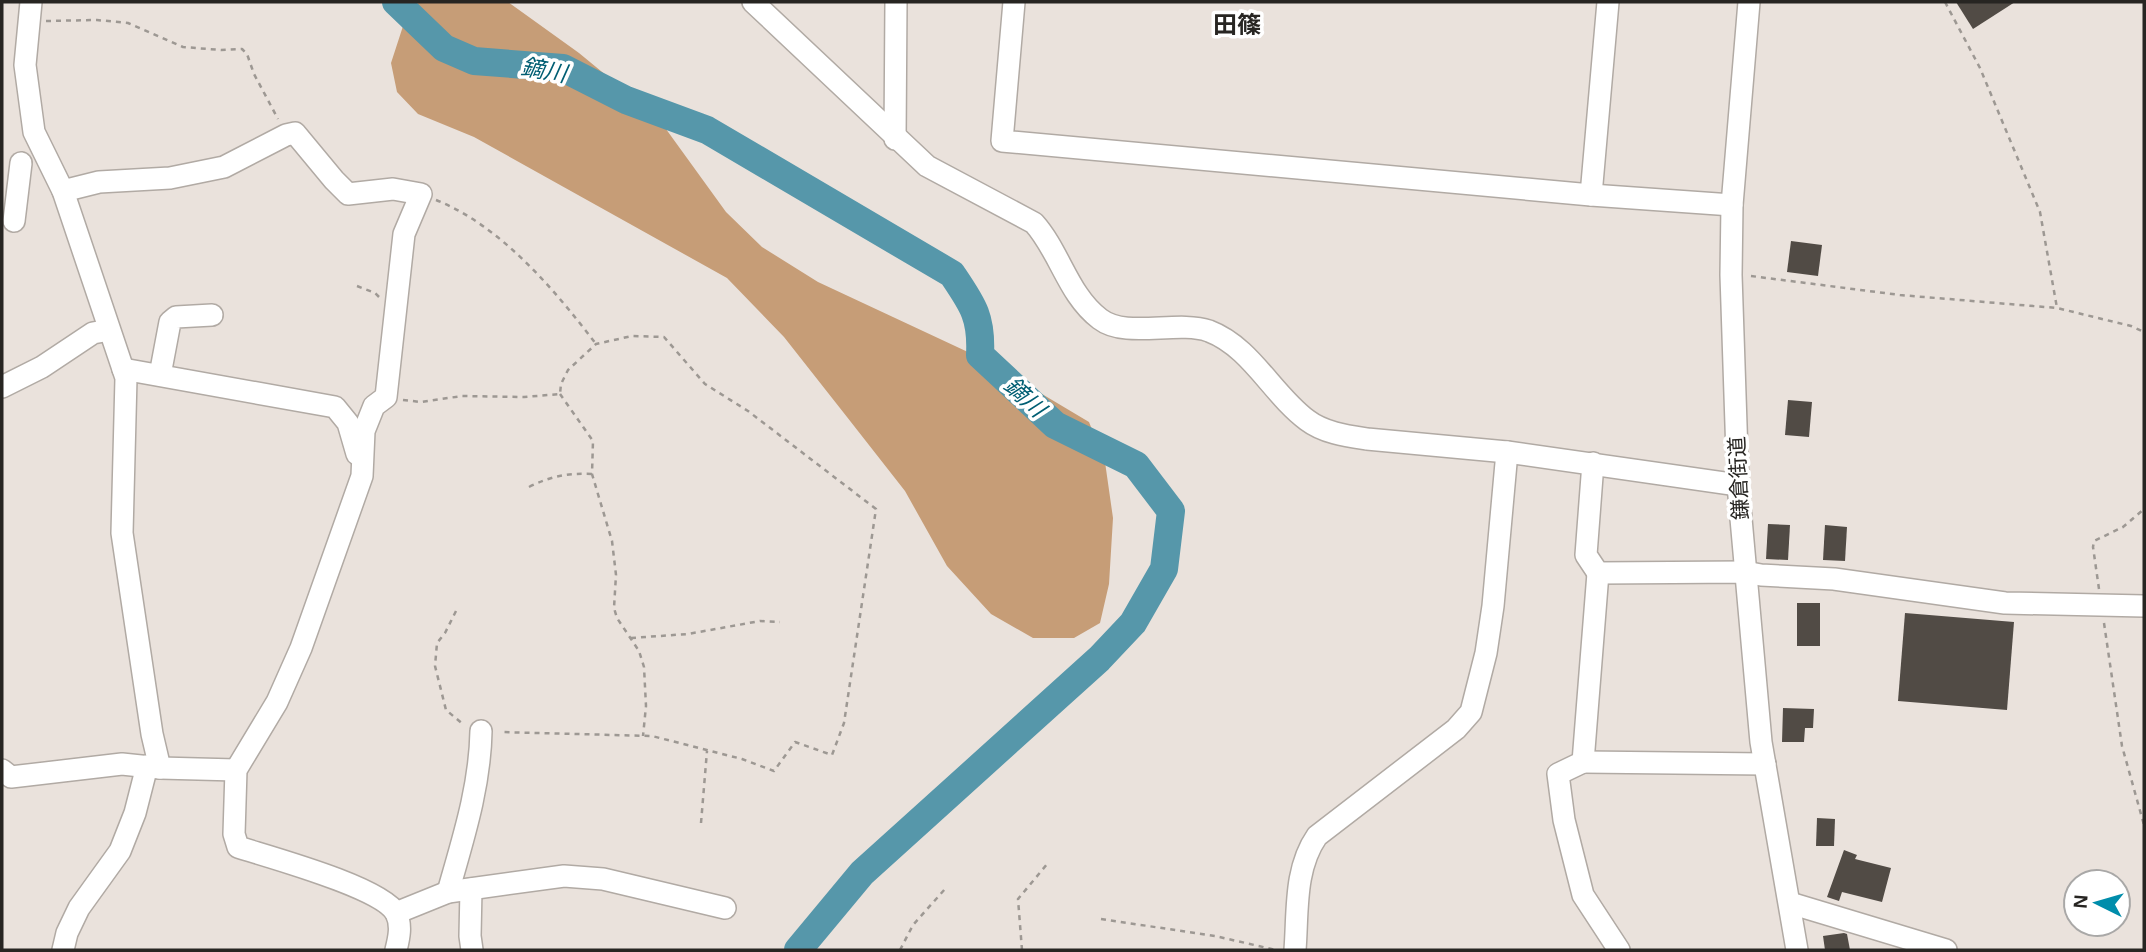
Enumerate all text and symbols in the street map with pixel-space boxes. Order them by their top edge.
district label: 田篠 [1213,11,1261,38]
water label: 鏑川 [519,53,572,87]
water label: 鏑川 [999,372,1053,424]
street label: 鎌倉街道 [1725,435,1752,521]
north arrow [2062,868,2132,938]
text: N [2070,894,2092,909]

